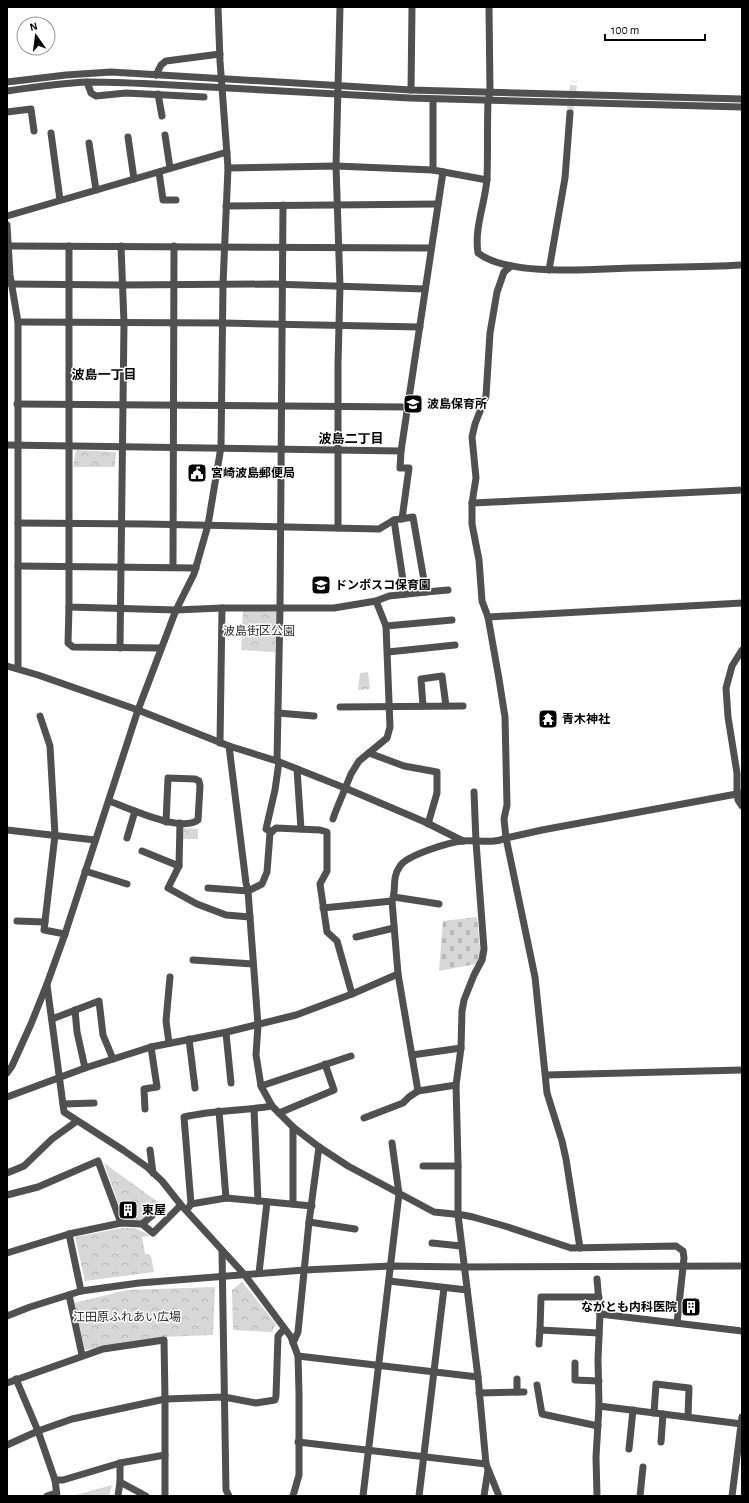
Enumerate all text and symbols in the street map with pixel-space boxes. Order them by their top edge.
north arrow [16,16,56,56]
scale bar [605,16,705,42]
text: N [29,21,39,33]
text: 100 m [611,24,639,36]
district label: 波島一丁目 [71,368,137,382]
school or university icon: 波島保育所 [402,393,424,415]
place label: 波島保育所 [427,397,487,410]
district label: 波島二丁目 [318,432,384,446]
public building icon: 宮崎波島郵便局 [186,462,208,484]
place label: 宮崎波島郵便局 [211,466,295,479]
school or university icon: ドンボスコ保育園 [310,574,332,596]
place label: ドンボスコ保育園 [335,578,431,591]
park label: 波島街区公園 [223,624,295,637]
temple icon: 青木神社 [537,708,559,730]
place label: 青木神社 [562,712,610,725]
building icon: 東屋 [117,1199,139,1221]
place label: 東屋 [142,1204,166,1216]
building icon: ながとも内科医院 [680,1296,702,1318]
place label: ながとも内科医院 [581,1300,677,1313]
park label: 江田原ふれあい広場 [73,1310,181,1323]

